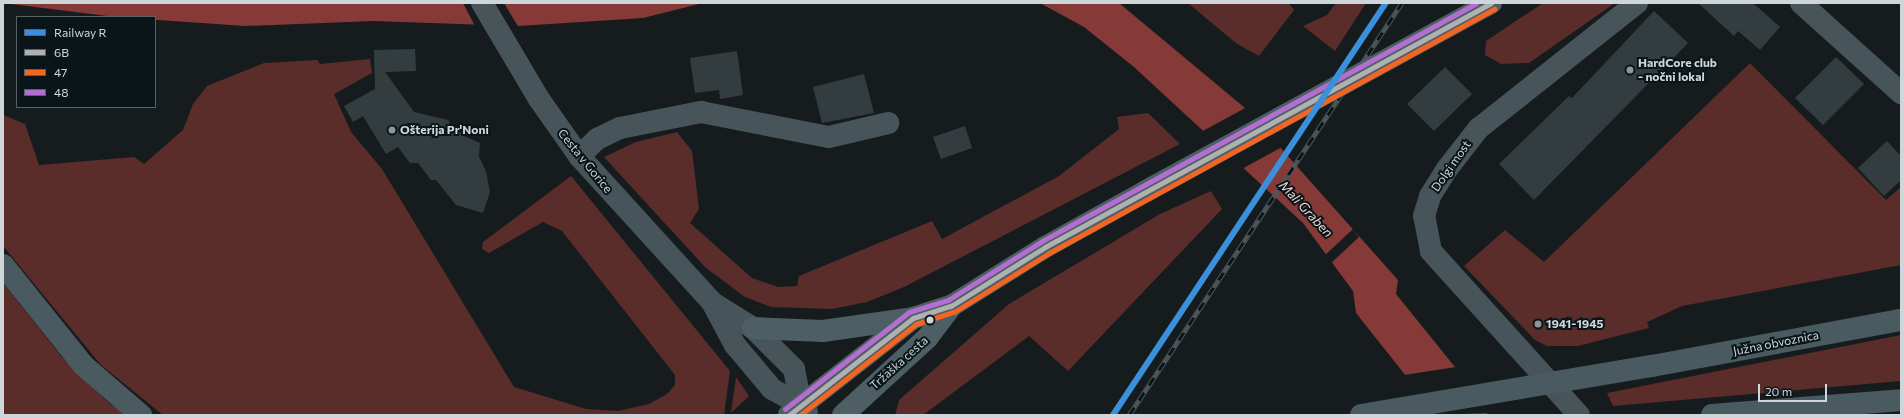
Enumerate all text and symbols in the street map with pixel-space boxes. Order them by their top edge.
legend [16,16,156,108]
text: Railway R [54,25,107,39]
text: 6B [54,45,69,59]
place label: HardCore club - nočni lokal [1638,56,1717,84]
text: 47 [54,65,67,79]
marker: HardCore club - nočni lokal [1625,65,1635,75]
text: 48 [54,85,68,99]
place label: Ošterija Pr'Noni [400,123,489,137]
marker: Ošterija Pr'Noni [387,125,397,135]
street label: Cesta v Gorice [555,126,615,196]
street label: Dolgi most [1428,138,1474,194]
water label: Mali Graben [1276,177,1336,241]
unlabelled marker [925,315,935,325]
place label: 1941-1945 [1546,317,1604,331]
marker: 1941-1945 [1533,319,1543,329]
street label: Južna obvoznica [1732,328,1820,358]
street label: Tržaška cesta [867,333,931,393]
scale bar [1760,376,1829,402]
text: 20 m [1765,384,1792,398]

